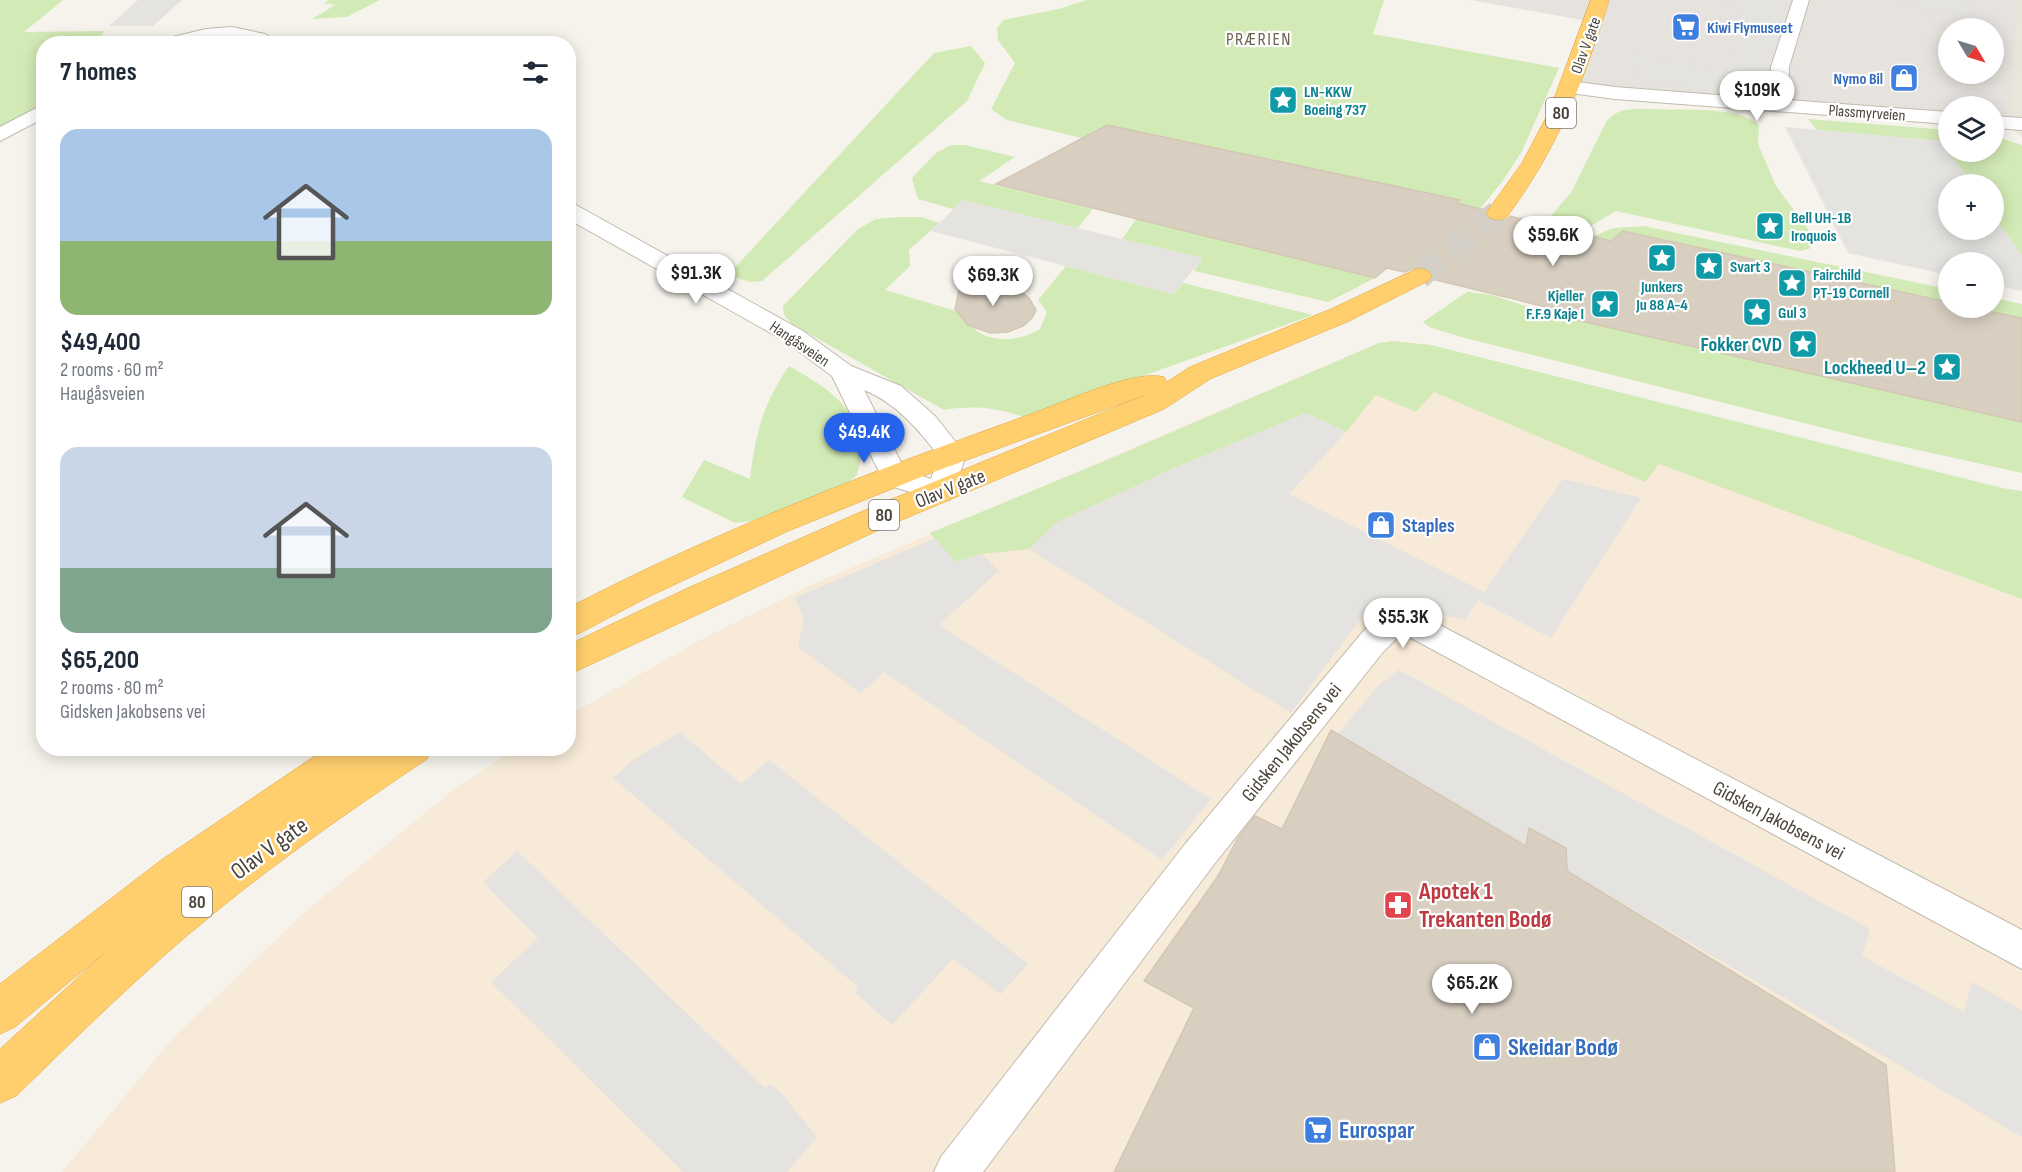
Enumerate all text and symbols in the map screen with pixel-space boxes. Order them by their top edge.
supermarket icon: Kiwi Flymuseet [1670,11,1702,43]
street label: Olav V gate [1567,15,1605,76]
north arrow [1938,18,2004,84]
map controls [1938,18,2004,318]
place label: Kiwi Flymuseet [1707,19,1793,38]
district label: PRÆRIEN [1226,29,1292,50]
icon: filters [519,56,552,89]
text: 7 homes [60,57,137,88]
shop icon: Nymo Bil [1888,62,1920,94]
place label: Nymo Bil [1834,70,1883,89]
pin: $109K [1715,71,1799,122]
text: $109K [1734,78,1780,102]
place label: LN-KKW Boeing 737 [1304,83,1366,120]
place icon: LN-KKW Boeing 737 [1267,84,1299,116]
button: layers [1938,96,2004,162]
road number: 80 [1546,98,1576,128]
street label: Plassmyrveien [1828,101,1906,126]
icon: home [252,168,360,276]
button: + [1938,174,2004,240]
place label: Bell UH-1B Iroquois [1791,209,1852,246]
place icon: Bell UH-1B Iroquois [1754,210,1786,242]
pin: $59.6K [1504,216,1602,267]
text: $59.6K [1527,223,1579,247]
place icon: Junkers Ju 88 A-4 [1646,242,1678,274]
place icon: Svart 3 [1693,250,1725,282]
button: − [1938,252,2004,318]
pin: $91.3K [647,254,745,305]
pin: $69.3K [944,256,1042,307]
place label: Svart 3 [1730,258,1770,277]
text: $91.3K [670,261,722,285]
text: $69.3K [967,263,1019,287]
place label: Fairchild PT-19 Cornell [1813,266,1889,303]
place icon: Fairchild PT-19 Cornell [1776,267,1808,299]
place label: Junkers Ju 88 A-4 [1635,278,1688,315]
place label: Kjeller F.F.9 Kaje I [1526,287,1584,324]
place icon: Kjeller F.F.9 Kaje I [1589,288,1621,320]
place icon: Gul 3 [1741,296,1773,328]
place label: Gul 3 [1778,304,1806,323]
street label: Hangåsveien [766,317,833,371]
text: $49,400 [60,327,141,358]
place icon: Fokker CVD [1787,328,1819,360]
place label: Fokker CVD [1701,333,1782,357]
place icon: Lockheed U–2 [1931,351,1963,383]
place label: Lockheed U–2 [1824,356,1926,380]
text: 2 rooms · 60 m² [60,358,164,382]
text: Haugåsveien [60,382,145,406]
pin: $49.4K [815,413,913,464]
text: $49.4K [838,420,890,444]
street label: Olav V gate [912,464,989,514]
icon: home [252,486,360,594]
road number: 80 [869,500,899,530]
shop icon: Staples [1365,509,1397,541]
place label: Staples [1402,514,1455,538]
pin: $55.3K [1354,598,1452,649]
text: $55.3K [1377,605,1429,629]
text: $65,200 [60,645,139,676]
text: 2 rooms · 80 m² [60,676,164,700]
street label: Gidsken Jakobsens vei [1237,679,1347,807]
text: Gidsken Jakobsens vei [60,700,206,724]
street label: Gidsken Jakobsens vei [1709,776,1848,866]
street label: Olav V gate [225,811,314,886]
place label: Apotek 1 Trekanten Bodø [1418,877,1552,934]
road number: 80 [182,887,212,917]
pharmacy icon: Apotek 1 Trekanten Bodø [1382,889,1414,921]
pin: $65.2K [1423,964,1521,1015]
text: $65.2K [1446,971,1498,995]
shop icon: Skeidar Bodø [1471,1031,1503,1063]
place label: Skeidar Bodø [1508,1033,1618,1062]
supermarket icon: Eurospar [1302,1114,1334,1146]
place label: Eurospar [1339,1116,1415,1145]

